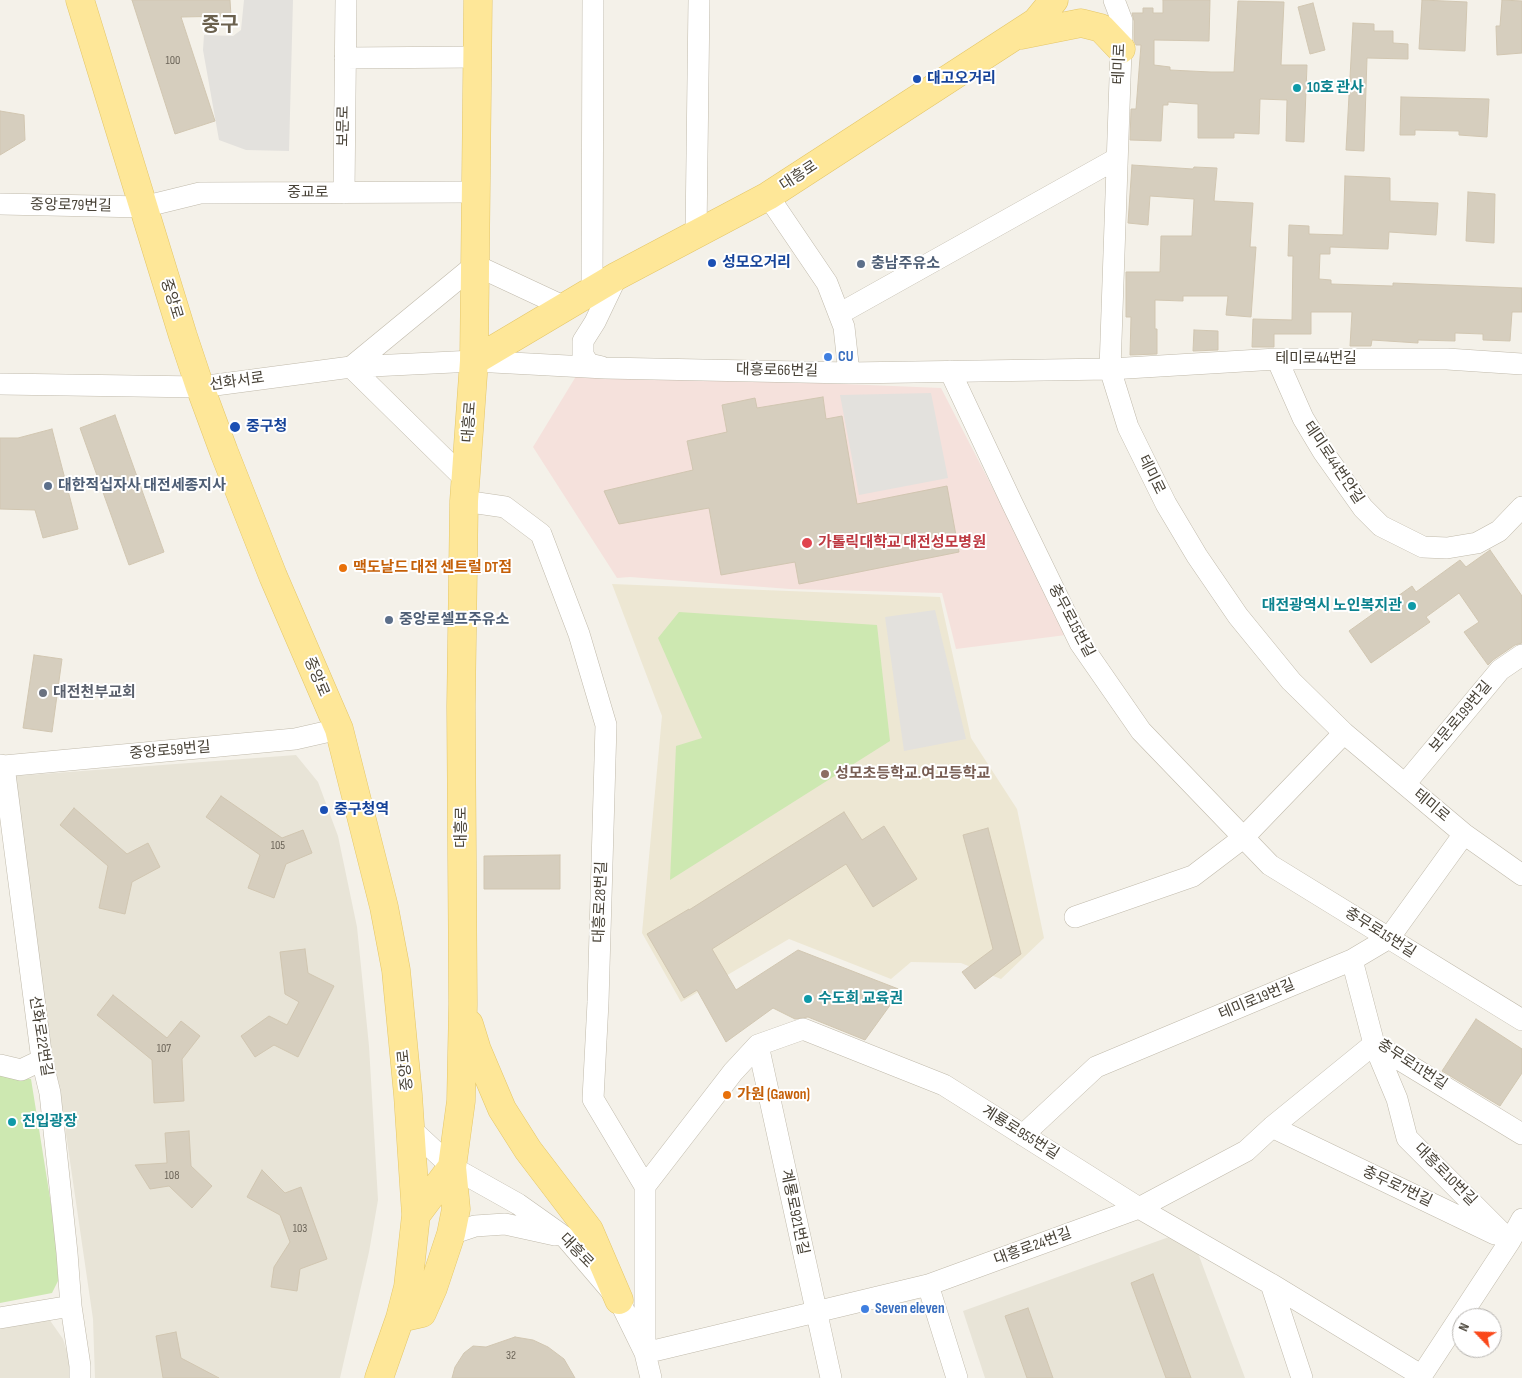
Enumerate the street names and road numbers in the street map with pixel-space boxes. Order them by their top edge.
street label: 테미로 [1110,43,1130,85]
street label: 보문로 [335,105,353,147]
street label: 대흥로 [777,157,821,195]
street label: 중교로 [287,184,329,202]
street label: 중앙로79번길 [30,196,112,216]
street label: 중앙로 [156,277,186,321]
street label: 테미로44번길 [1275,350,1357,368]
street label: 대흥로66번길 [736,361,818,381]
street label: 선화서로 [208,369,266,395]
street label: 대흥로 [460,401,480,443]
street label: 테미로44번안길 [1299,418,1367,508]
street label: 테미로 [1134,452,1168,498]
street label: 충무로15번길 [1044,581,1098,661]
street label: 중앙로 [300,654,332,700]
street label: 보문로199번길 [1426,678,1496,756]
street label: 중앙로59번길 [129,738,211,764]
street label: 테미로 [1409,786,1453,826]
street label: 대흥로 [453,806,471,848]
street label: 대흥로28번길 [591,861,611,943]
street label: 충무로15번길 [1341,904,1419,962]
street label: 테미로19번길 [1216,976,1298,1024]
street label: 선화로22번길 [25,994,55,1078]
street label: 충무로11번길 [1374,1036,1450,1094]
street label: 중앙로 [395,1048,417,1092]
street label: 계룡로955번길 [978,1102,1062,1164]
street label: 대흥로10번길 [1410,1140,1480,1210]
street label: 충무로7번길 [1359,1163,1435,1211]
street label: 계룡로921번길 [776,1168,812,1256]
street label: 대흥로24번길 [992,1225,1074,1269]
street label: 대흥로 [555,1230,597,1272]

